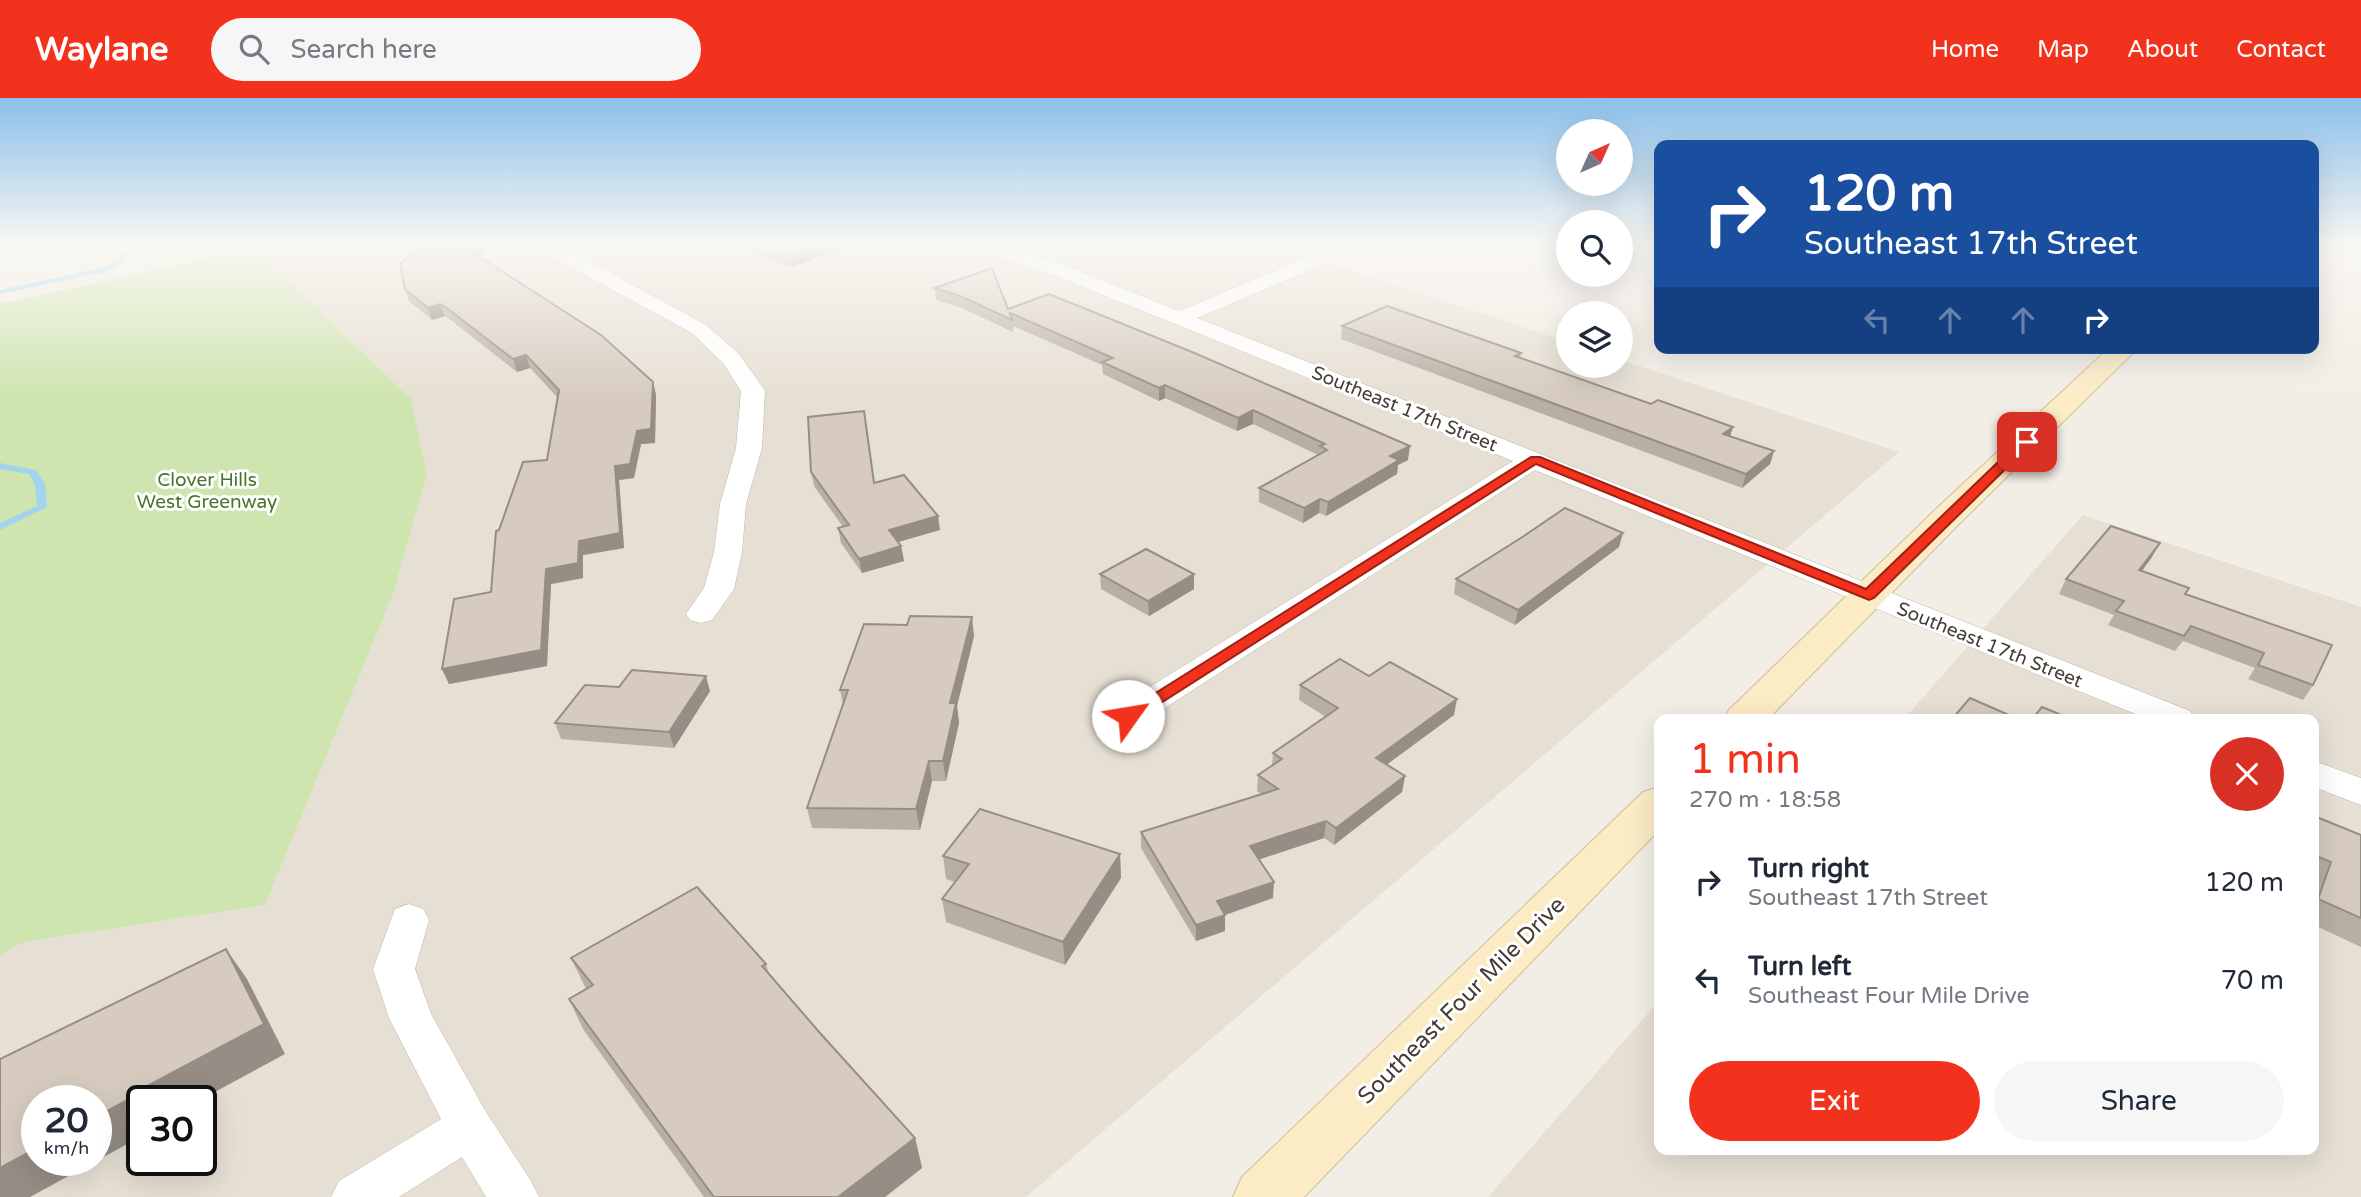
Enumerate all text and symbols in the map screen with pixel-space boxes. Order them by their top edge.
search box [211,18,701,81]
text: Waylane [35,30,169,69]
icon: search [235,30,273,68]
text: Search here [291,34,437,65]
text: Home [1931,35,1999,64]
text: Map [2037,35,2089,64]
text: About [2127,35,2198,64]
text: Contact [2236,35,2326,64]
north arrow [1556,119,1633,196]
map controls [1556,119,1633,378]
text: 120 m [1804,165,1954,224]
icon: right [1689,168,1780,259]
button: search [1556,210,1633,287]
text: Southeast 17th Street [1804,225,2138,263]
button: layers [1556,301,1633,378]
icon: left [1858,301,1896,339]
icon: ahead [1931,301,1969,339]
icon: ahead [2004,301,2042,339]
icon: right [2077,301,2115,339]
street label: Southeast 17th Street [1309,362,1501,456]
pin [1997,412,2057,472]
icon: arrive [2008,423,2046,461]
park label: Clover Hills West Greenway [137,469,277,513]
street label: Southeast 17th Street [1894,598,2086,692]
position arrow [1091,679,1165,753]
text: 1 min [1689,734,1801,785]
button: close [2210,737,2284,811]
text: 270 m · 18:58 [1689,786,1841,814]
text: Turn right [1748,853,1869,884]
icon: right [1689,863,1727,901]
text: 120 m [2204,867,2284,898]
text: Southeast 17th Street [1748,884,1988,912]
street label: Southeast Four Mile Drive [1352,891,1571,1110]
text: Turn left [1748,951,1851,982]
icon: left [1689,961,1727,999]
text: 70 m [2221,965,2284,996]
text: Southeast Four Mile Drive [1748,982,2030,1010]
button: Exit [1689,1061,1980,1141]
button: Share [1994,1061,2284,1141]
speed limit sign: 30 [126,1085,217,1176]
text: 20 [45,1100,88,1142]
text: km/h [44,1137,89,1159]

